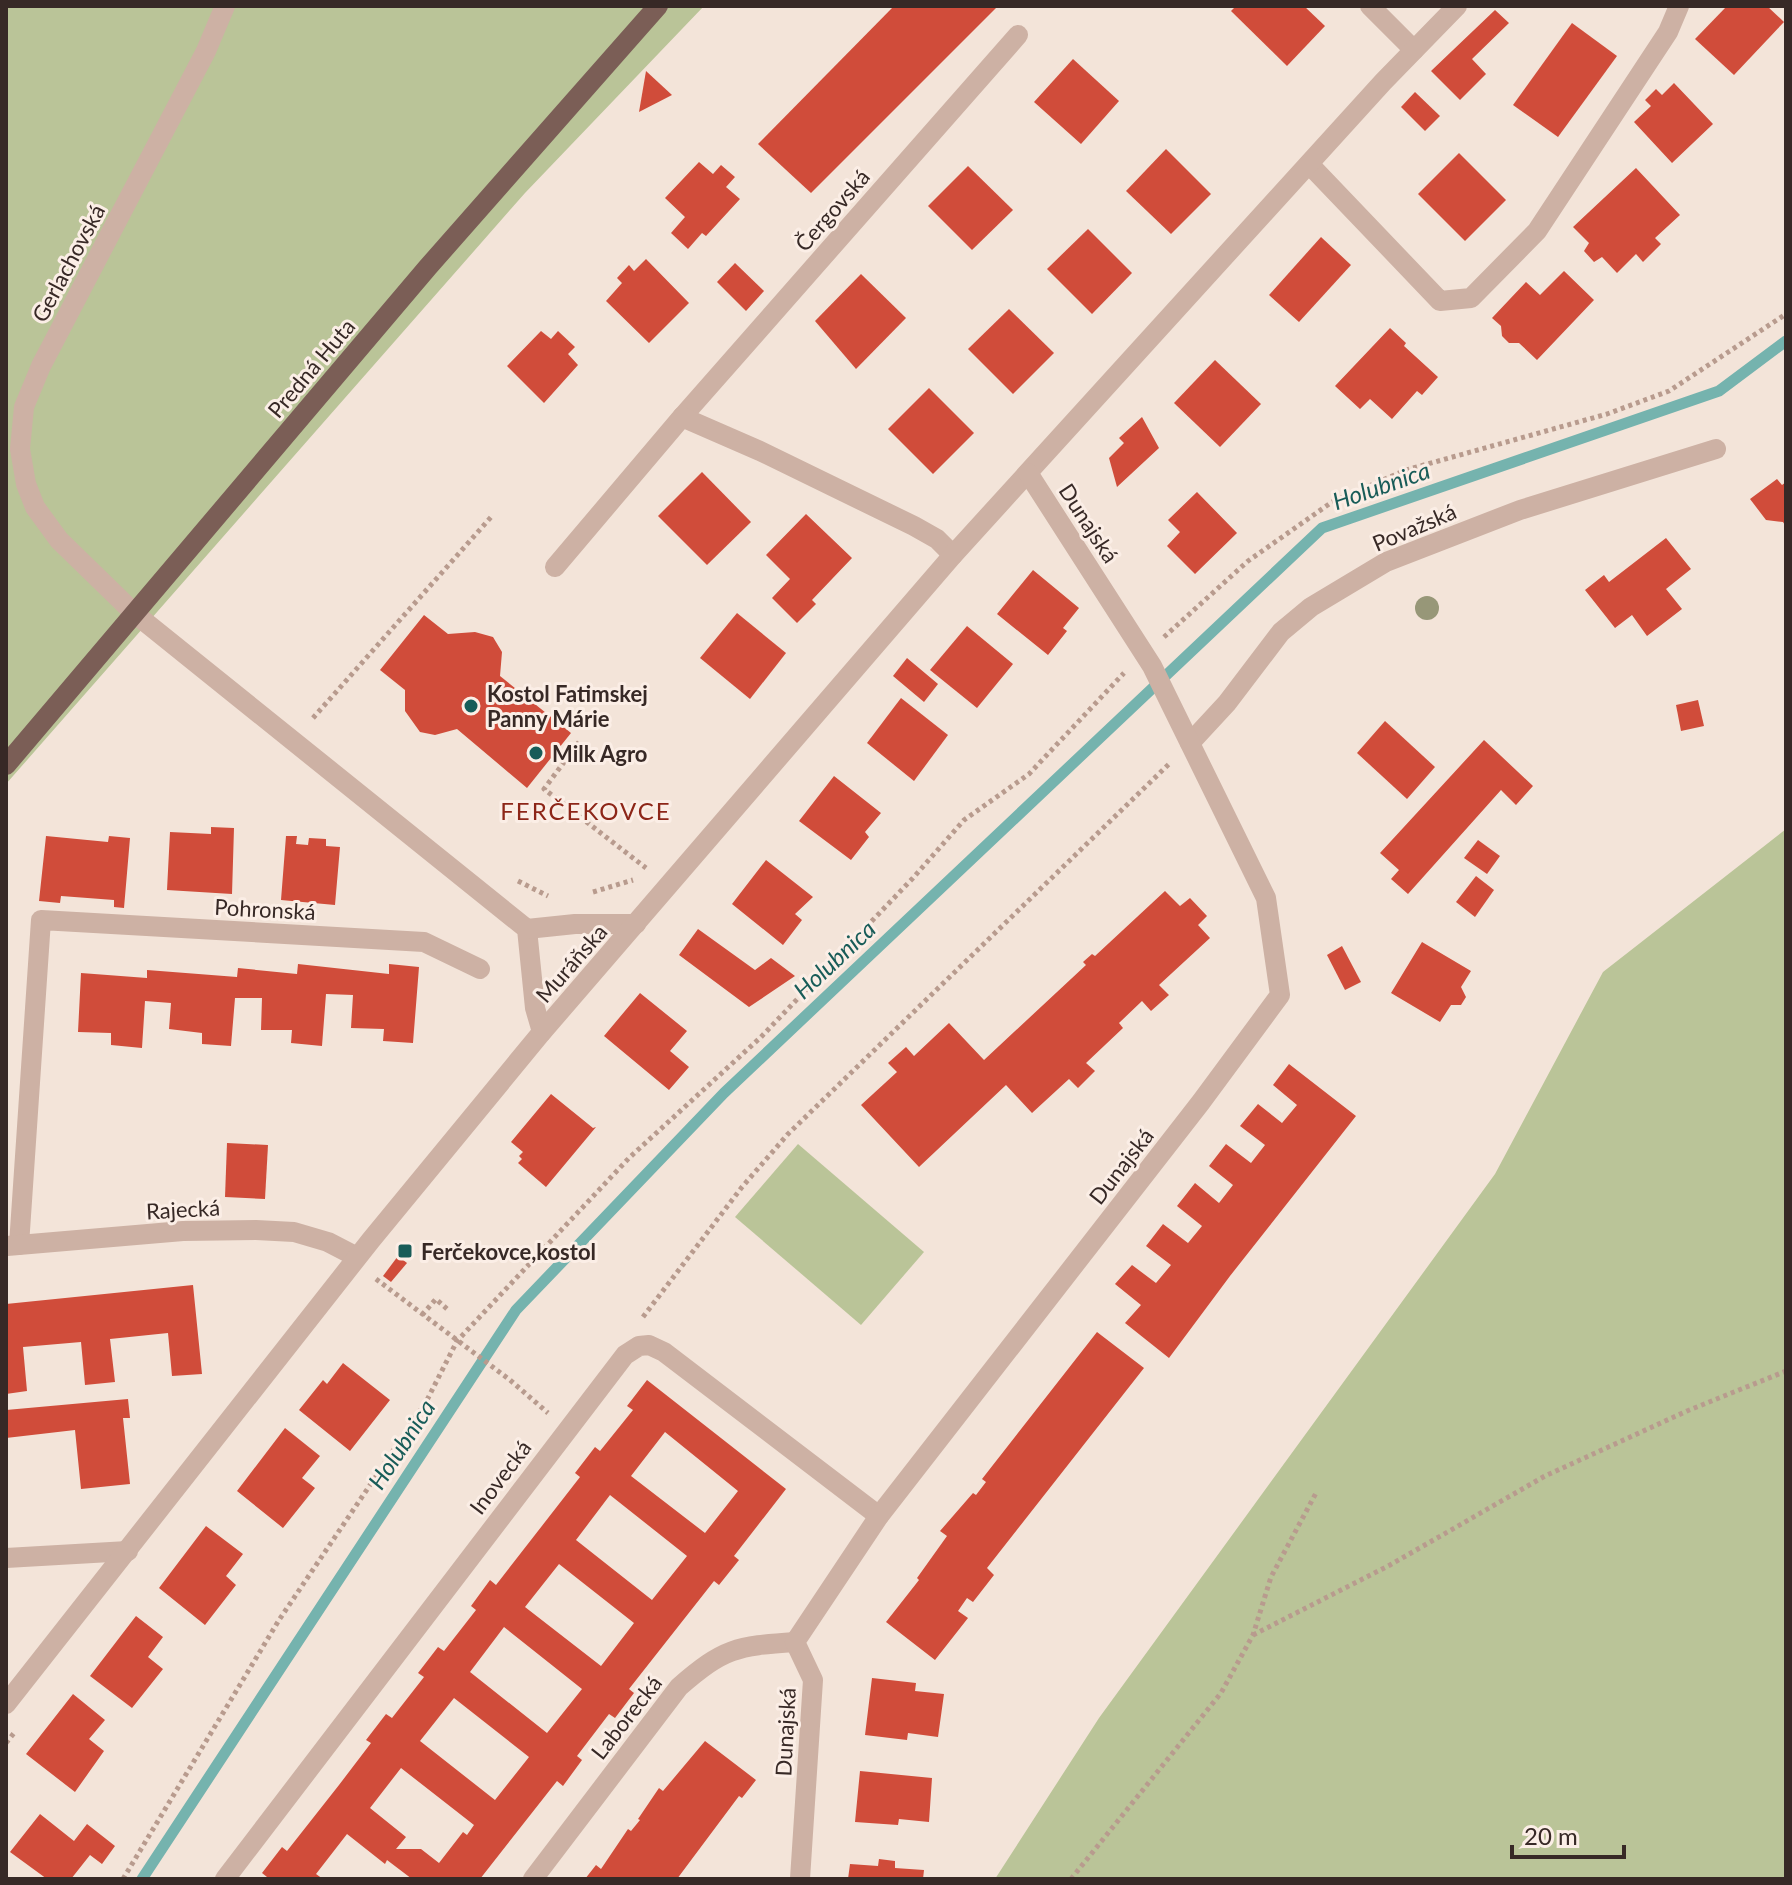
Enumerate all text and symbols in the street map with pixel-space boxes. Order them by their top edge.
street label: Čergovská [789,163,875,257]
street label: Gerlachovská [26,200,110,326]
street label: Predná Huta [262,313,360,423]
water label: Holubnica [1328,455,1434,515]
street label: Dunajská [1053,478,1125,568]
street label: Považská [1368,497,1460,557]
place label: Kostol Fatimskej Panny Márie [487,680,648,732]
marker: Kostol Fatimskej Panny Márie [462,697,480,715]
place label: Milk Agro [552,740,647,767]
marker: Milk Agro [527,744,545,762]
district label: FERČEKOVCE [500,796,672,825]
street label: Pohronská [214,893,316,925]
water label: Holubnica [787,914,881,1004]
street label: Muráňska [530,918,612,1008]
street label: Dunajská [1083,1123,1159,1209]
street label: Rajecká [145,1194,221,1224]
place label: Ferčekovce,kostol [421,1238,596,1265]
marker: Ferčekovce,kostol [396,1242,414,1260]
water label: Holubnica [361,1394,441,1494]
street label: Inovecká [463,1435,537,1519]
street label: Laborecká [585,1670,667,1764]
street label: Dunajská [769,1687,801,1777]
scale bar [1512,1809,1624,1859]
text: 20 m [1524,1821,1578,1850]

